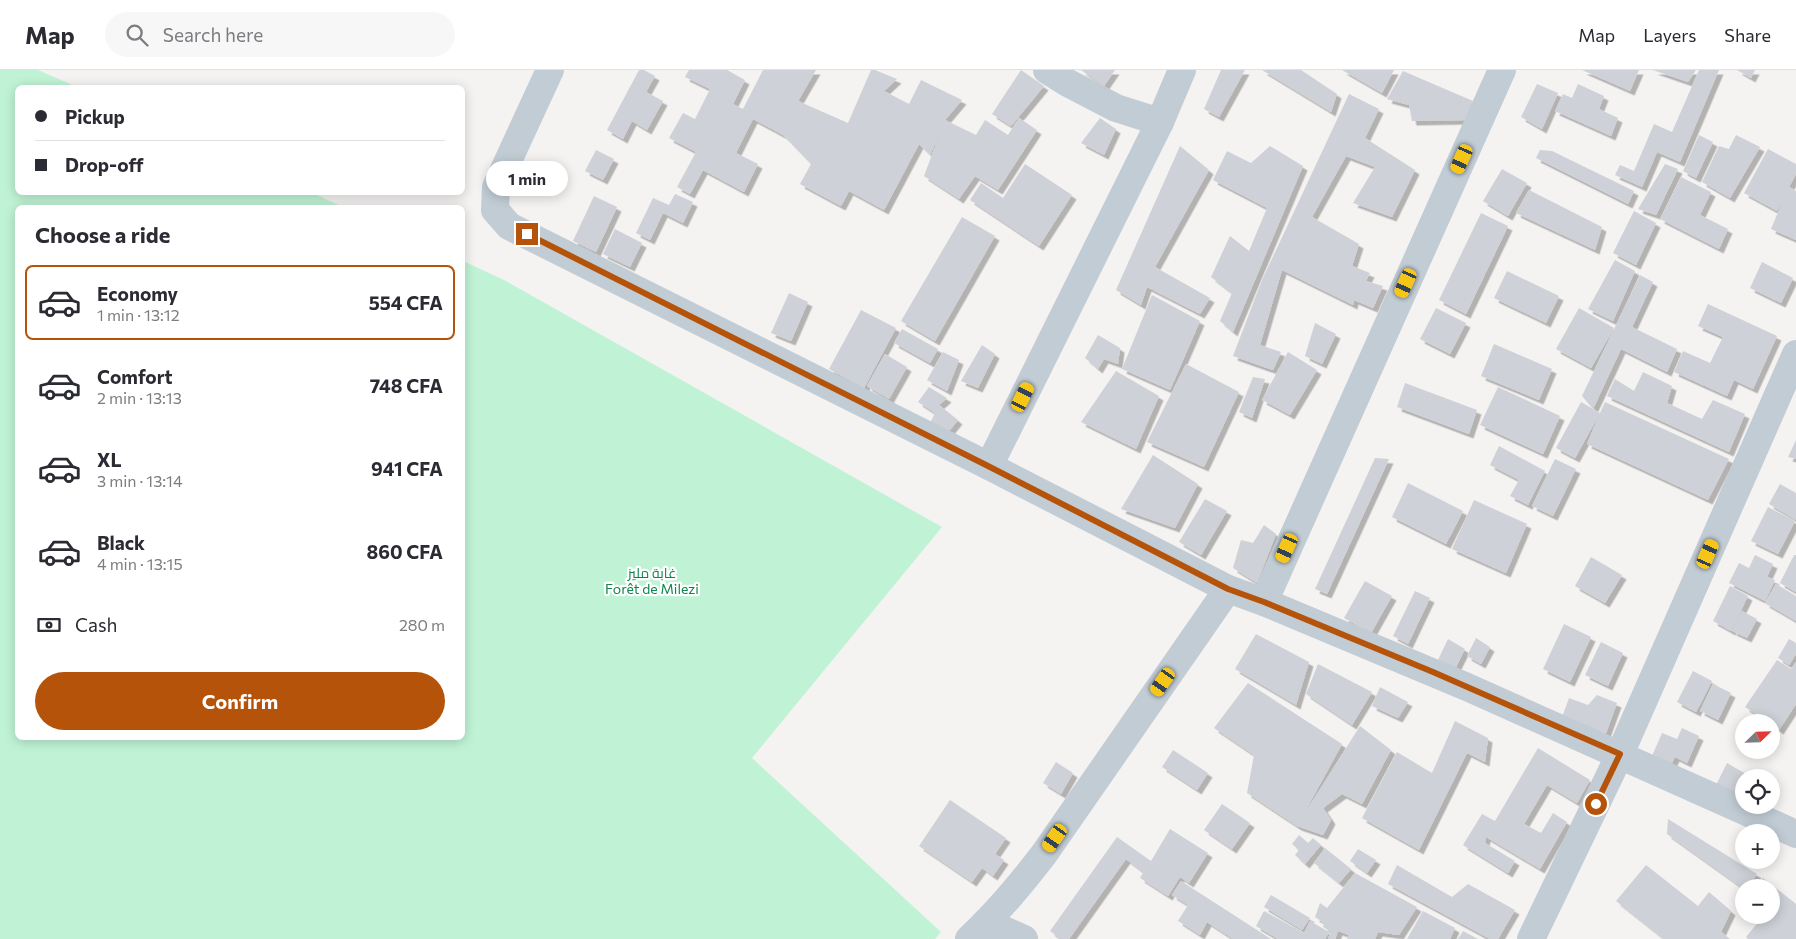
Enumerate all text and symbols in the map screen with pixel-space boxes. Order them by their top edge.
search box [105,12,455,57]
text: Map [25,20,75,49]
icon: search [123,21,151,49]
text: Search here [163,23,263,46]
text: Map [1578,24,1615,46]
text: Layers [1643,24,1696,46]
text: Share [1724,24,1771,46]
text: Pickup [65,105,125,128]
car [1449,142,1474,176]
text: Drop-off [65,153,144,176]
callout: 1 min [486,161,568,196]
text: 1 min [508,169,546,188]
text: Choose a ride [35,221,170,248]
route end [516,223,538,245]
car [1393,266,1418,300]
icon: car [37,280,82,325]
text: Economy [97,282,178,305]
text: 554 CFA [369,291,443,314]
text: 1 min · 13:12 [97,305,180,324]
icon: car [37,363,82,408]
text: Comfort [97,365,173,388]
text: 748 CFA [370,374,443,397]
car [1009,380,1036,414]
text: 2 min · 13:13 [97,388,182,407]
icon: car [37,446,82,491]
text: XL [97,448,122,471]
text: 941 CFA [371,457,443,480]
text: 3 min · 13:14 [97,471,183,490]
icon: car [37,529,82,574]
text: Black [97,531,145,554]
car [1274,531,1299,565]
car [1695,537,1720,571]
text: 860 CFA [366,540,443,563]
text: 4 min · 13:15 [97,554,183,573]
park label: غابة مليز Forêt de Milezi [605,564,699,597]
icon: cash [35,611,63,639]
text: Cash [75,613,117,636]
text: 280 m [399,615,445,634]
car [1148,665,1177,699]
button: Confirm [35,672,445,730]
north arrow [1735,714,1780,759]
map controls [1735,714,1780,924]
button: locate [1735,769,1780,814]
route start [1585,793,1607,815]
car [1040,821,1069,855]
button: + [1735,824,1780,869]
button: − [1735,879,1780,924]

